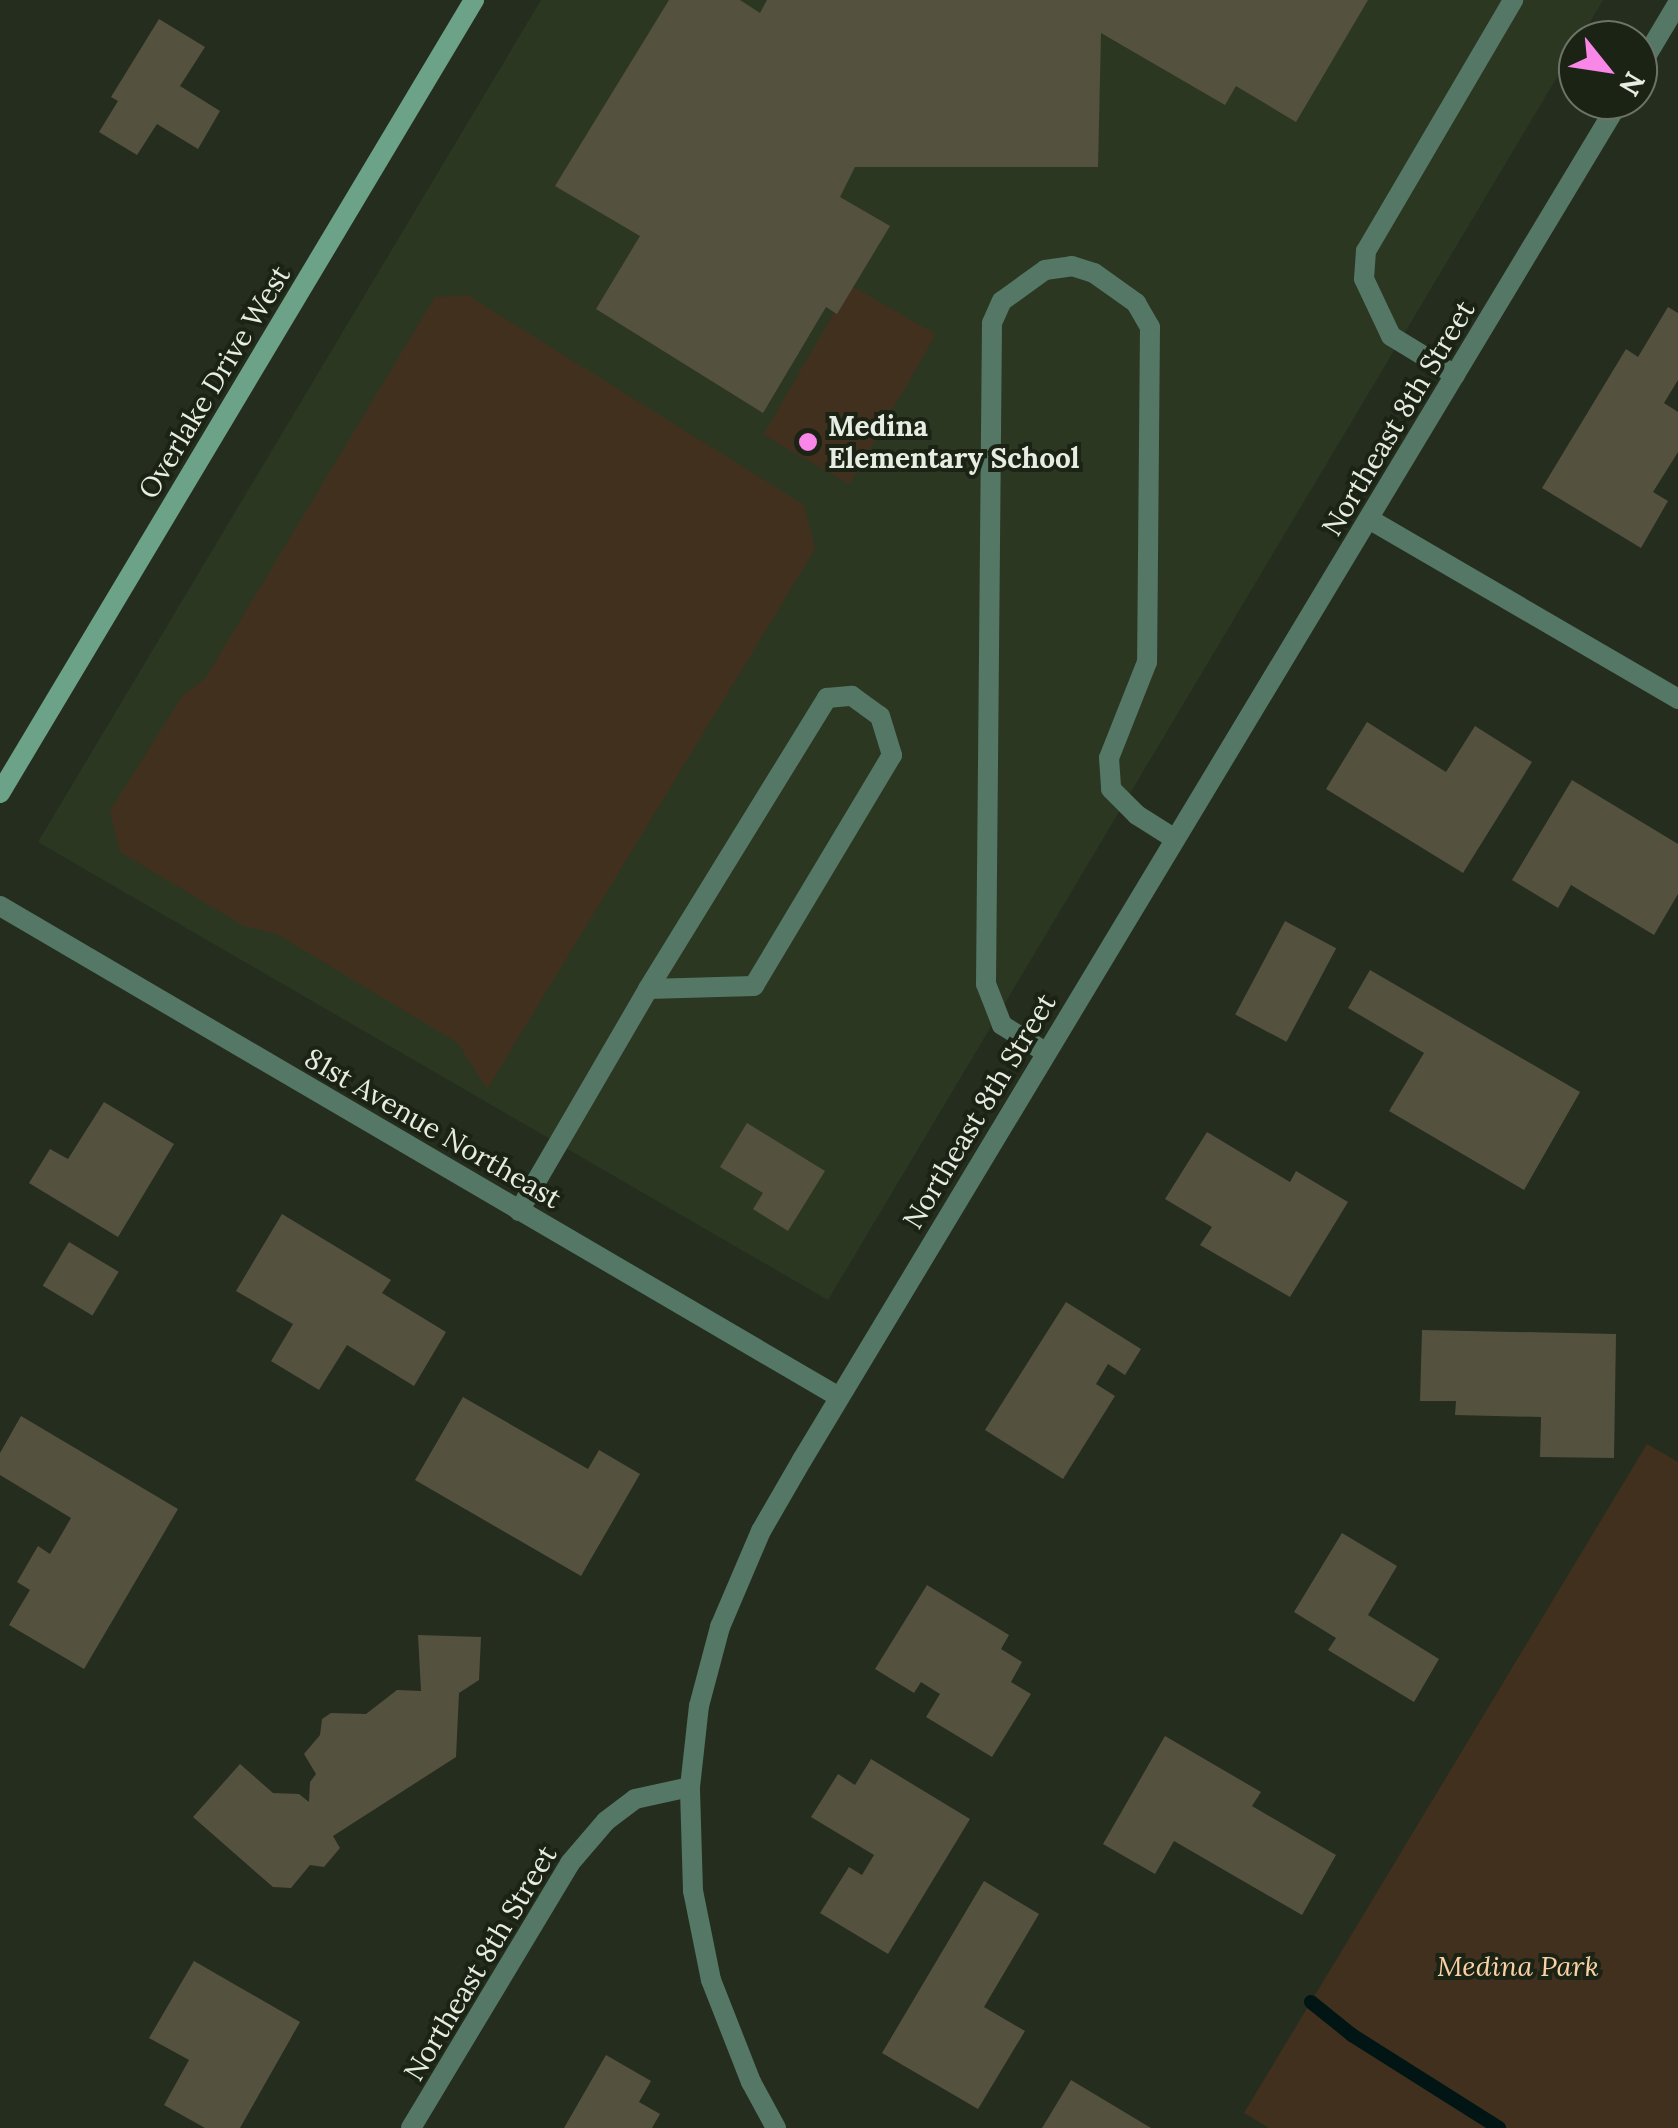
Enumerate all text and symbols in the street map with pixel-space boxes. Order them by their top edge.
north arrow [1558,20,1658,120]
text: N [1611,66,1653,102]
street label: Overlake Drive West [131,259,297,505]
street label: Northeast 8th Street [1315,294,1481,542]
place label: Medina Elementary School [828,409,1080,475]
marker: Medina Elementary School [797,431,819,453]
street label: Northeast 8th Street [896,987,1062,1235]
street label: 81st Avenue Northeast [299,1041,567,1215]
street label: Northeast 8th Street [397,1839,563,2087]
park label: Medina Park [1437,1949,1599,1983]

